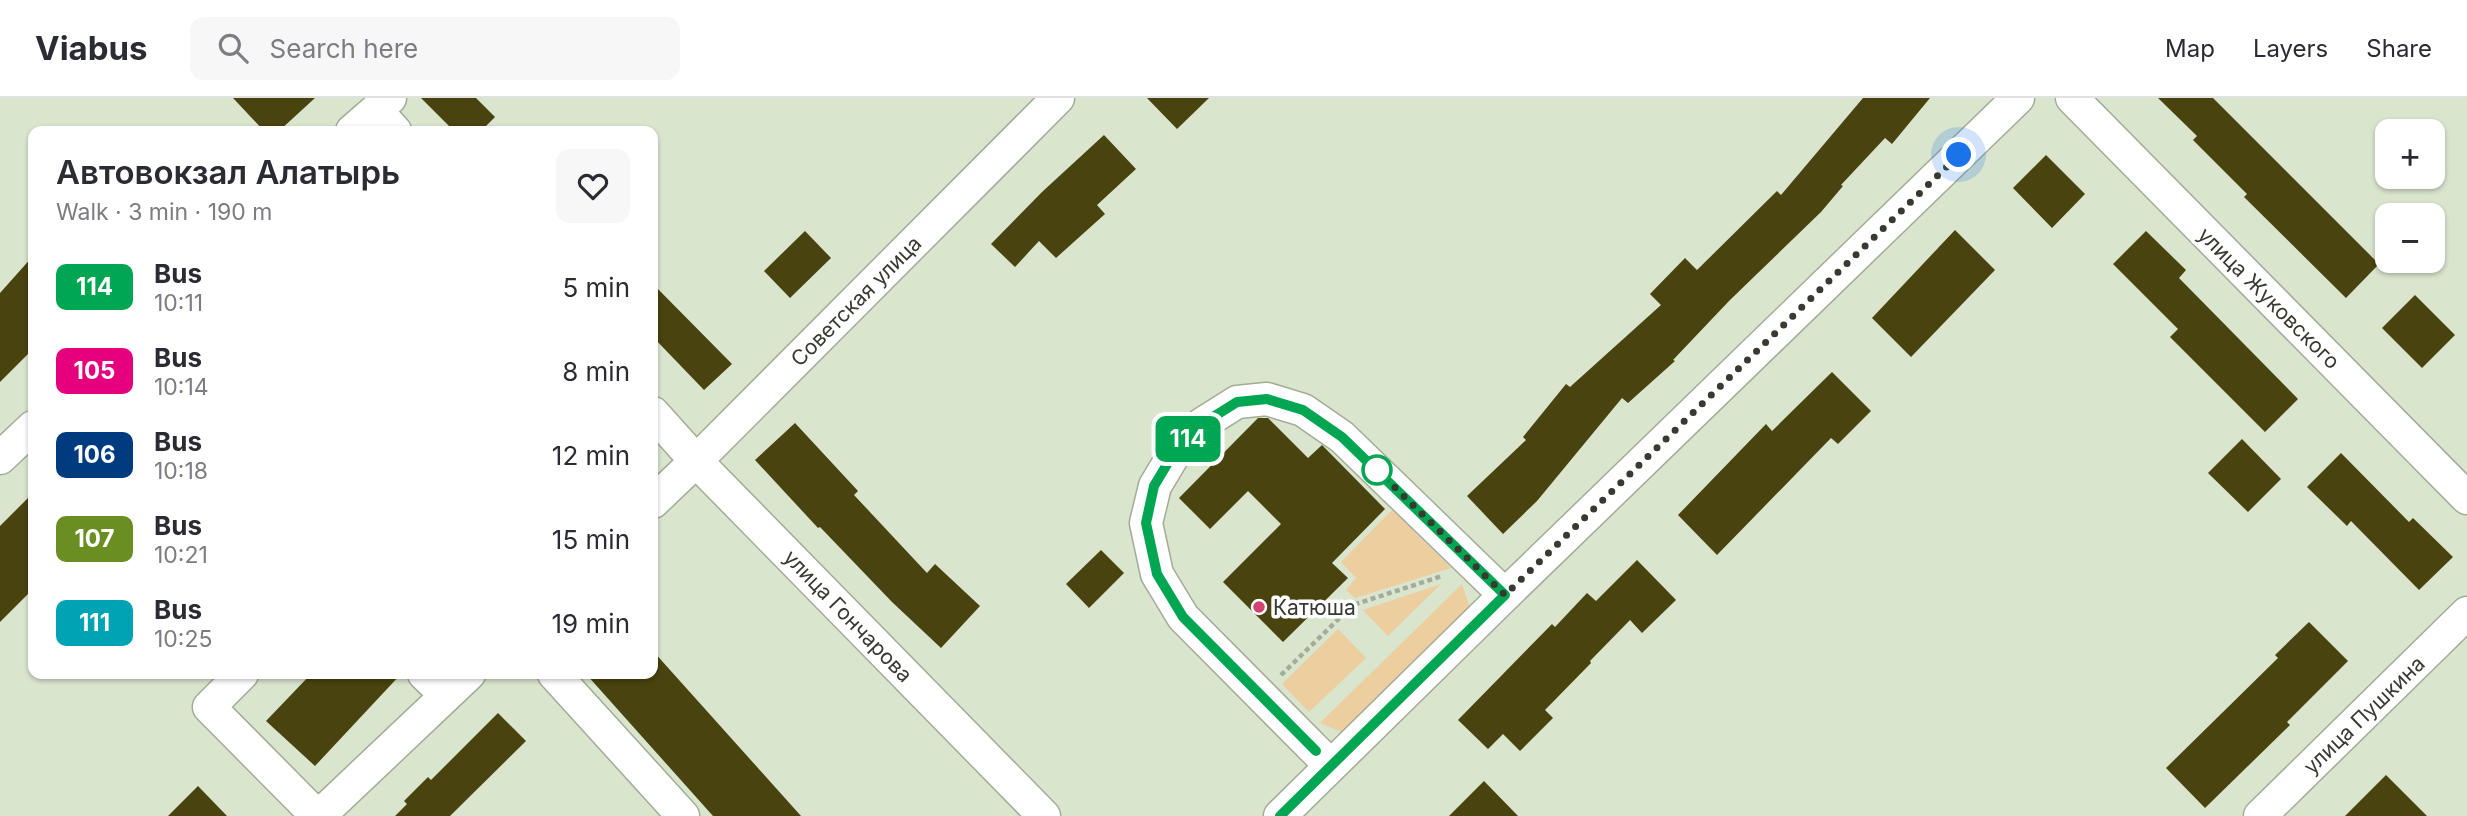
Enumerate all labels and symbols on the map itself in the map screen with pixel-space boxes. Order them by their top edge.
your location [1941,137,1976,172]
street label: улица Жуковского [2193,222,2345,374]
street label: Советская улица [786,231,926,371]
line badge: 114 [1148,416,1228,462]
unlabelled marker [1362,455,1392,485]
street label: улица Гончарова [779,545,917,687]
place label: Катюша [1273,595,1356,620]
marker: Катюша [1251,599,1267,615]
street label: улица Пушкина [2298,651,2430,779]

